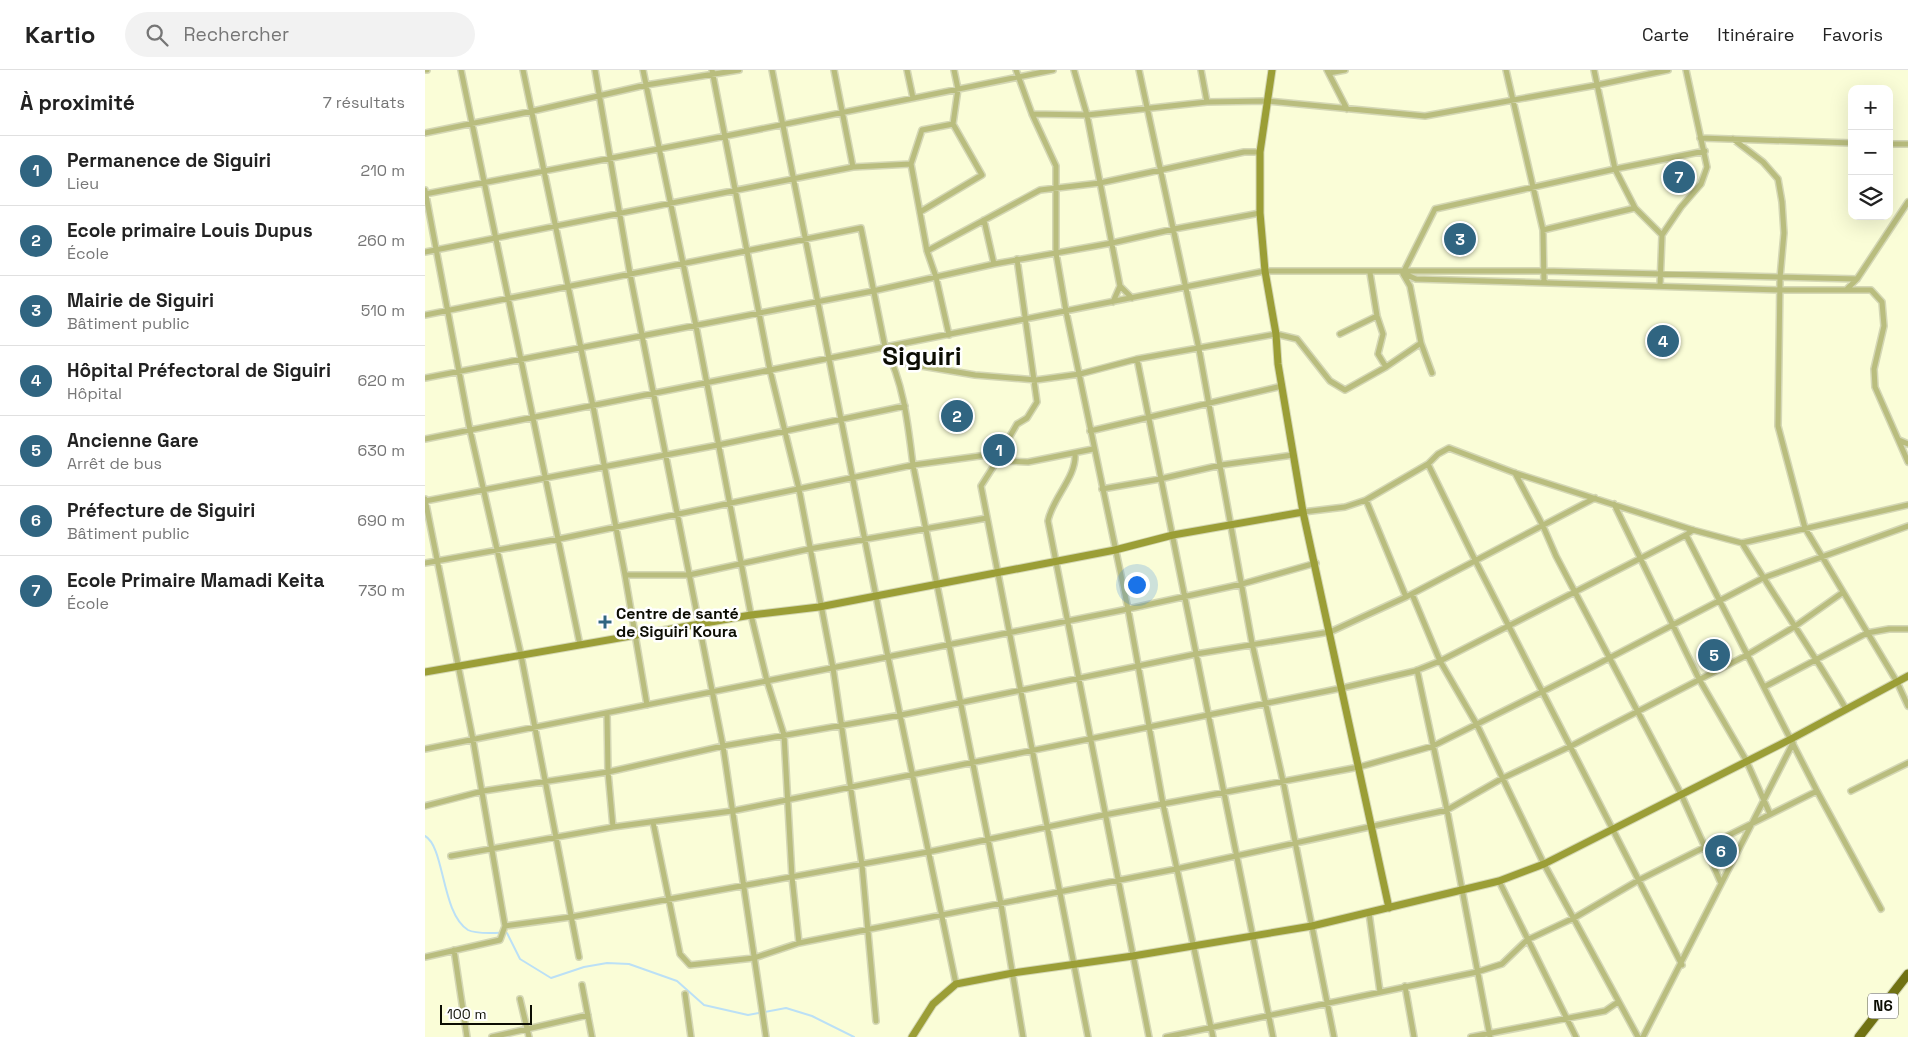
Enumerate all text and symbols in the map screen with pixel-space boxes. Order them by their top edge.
search box [125,12,475,57]
text: Kartio [25,19,95,50]
icon: search [143,21,171,49]
text: Rechercher [183,22,289,47]
text: Carte [1642,23,1689,46]
text: Itinéraire [1717,23,1794,46]
text: Favoris [1822,23,1883,46]
map controls [1848,85,1893,220]
button: + [1848,85,1893,130]
text: À proximité [20,89,135,116]
text: 7 résultats [323,92,405,113]
button: − [1848,130,1893,175]
text: Permanence de Siguiri [67,148,271,173]
pin: 7 [1663,158,1695,196]
text: 1 [32,160,40,181]
text: 210 m [361,160,405,181]
text: Lieu [67,173,99,194]
button: layers [1848,175,1893,220]
text: Ecole primaire Louis Dupus [67,218,313,243]
pin: 3 [1444,220,1476,258]
text: 2 [31,230,41,251]
text: 260 m [357,230,405,251]
text: École [67,243,109,264]
text: Mairie de Siguiri [67,288,214,313]
text: 3 [31,300,41,321]
text: 510 m [361,300,405,321]
text: Bâtiment public [67,313,190,334]
pin: 4 [1647,322,1679,360]
district label: Siguiri [882,339,962,373]
text: Hôpital Préfectoral de Siguiri [67,358,331,383]
text: 4 [31,370,41,391]
text: 620 m [357,370,405,391]
text: Hôpital [67,383,122,404]
pin: 2 [941,397,973,435]
text: Ancienne Gare [67,428,199,453]
pin: 1 [983,431,1015,469]
text: 5 [31,440,41,461]
text: 630 m [357,440,405,461]
text: Arrêt de bus [67,453,162,474]
text: Préfecture de Siguiri [67,498,255,523]
text: 6 [31,510,41,531]
text: 690 m [357,510,405,531]
text: Bâtiment public [67,523,190,544]
text: Ecole Primaire Mamadi Keita [67,568,324,593]
your location [1124,572,1150,598]
text: 7 [32,580,40,601]
text: 730 m [358,580,405,601]
text: École [67,593,109,614]
place label: Centre de santé de Siguiri Koura [616,603,739,642]
marker: Centre de santé de Siguiri Koura [598,615,612,629]
pin: 5 [1698,636,1730,674]
pin: 6 [1705,832,1737,870]
road number: N6 [1868,994,1898,1018]
scale bar [440,1002,533,1025]
text: 100 m [447,1005,486,1023]

